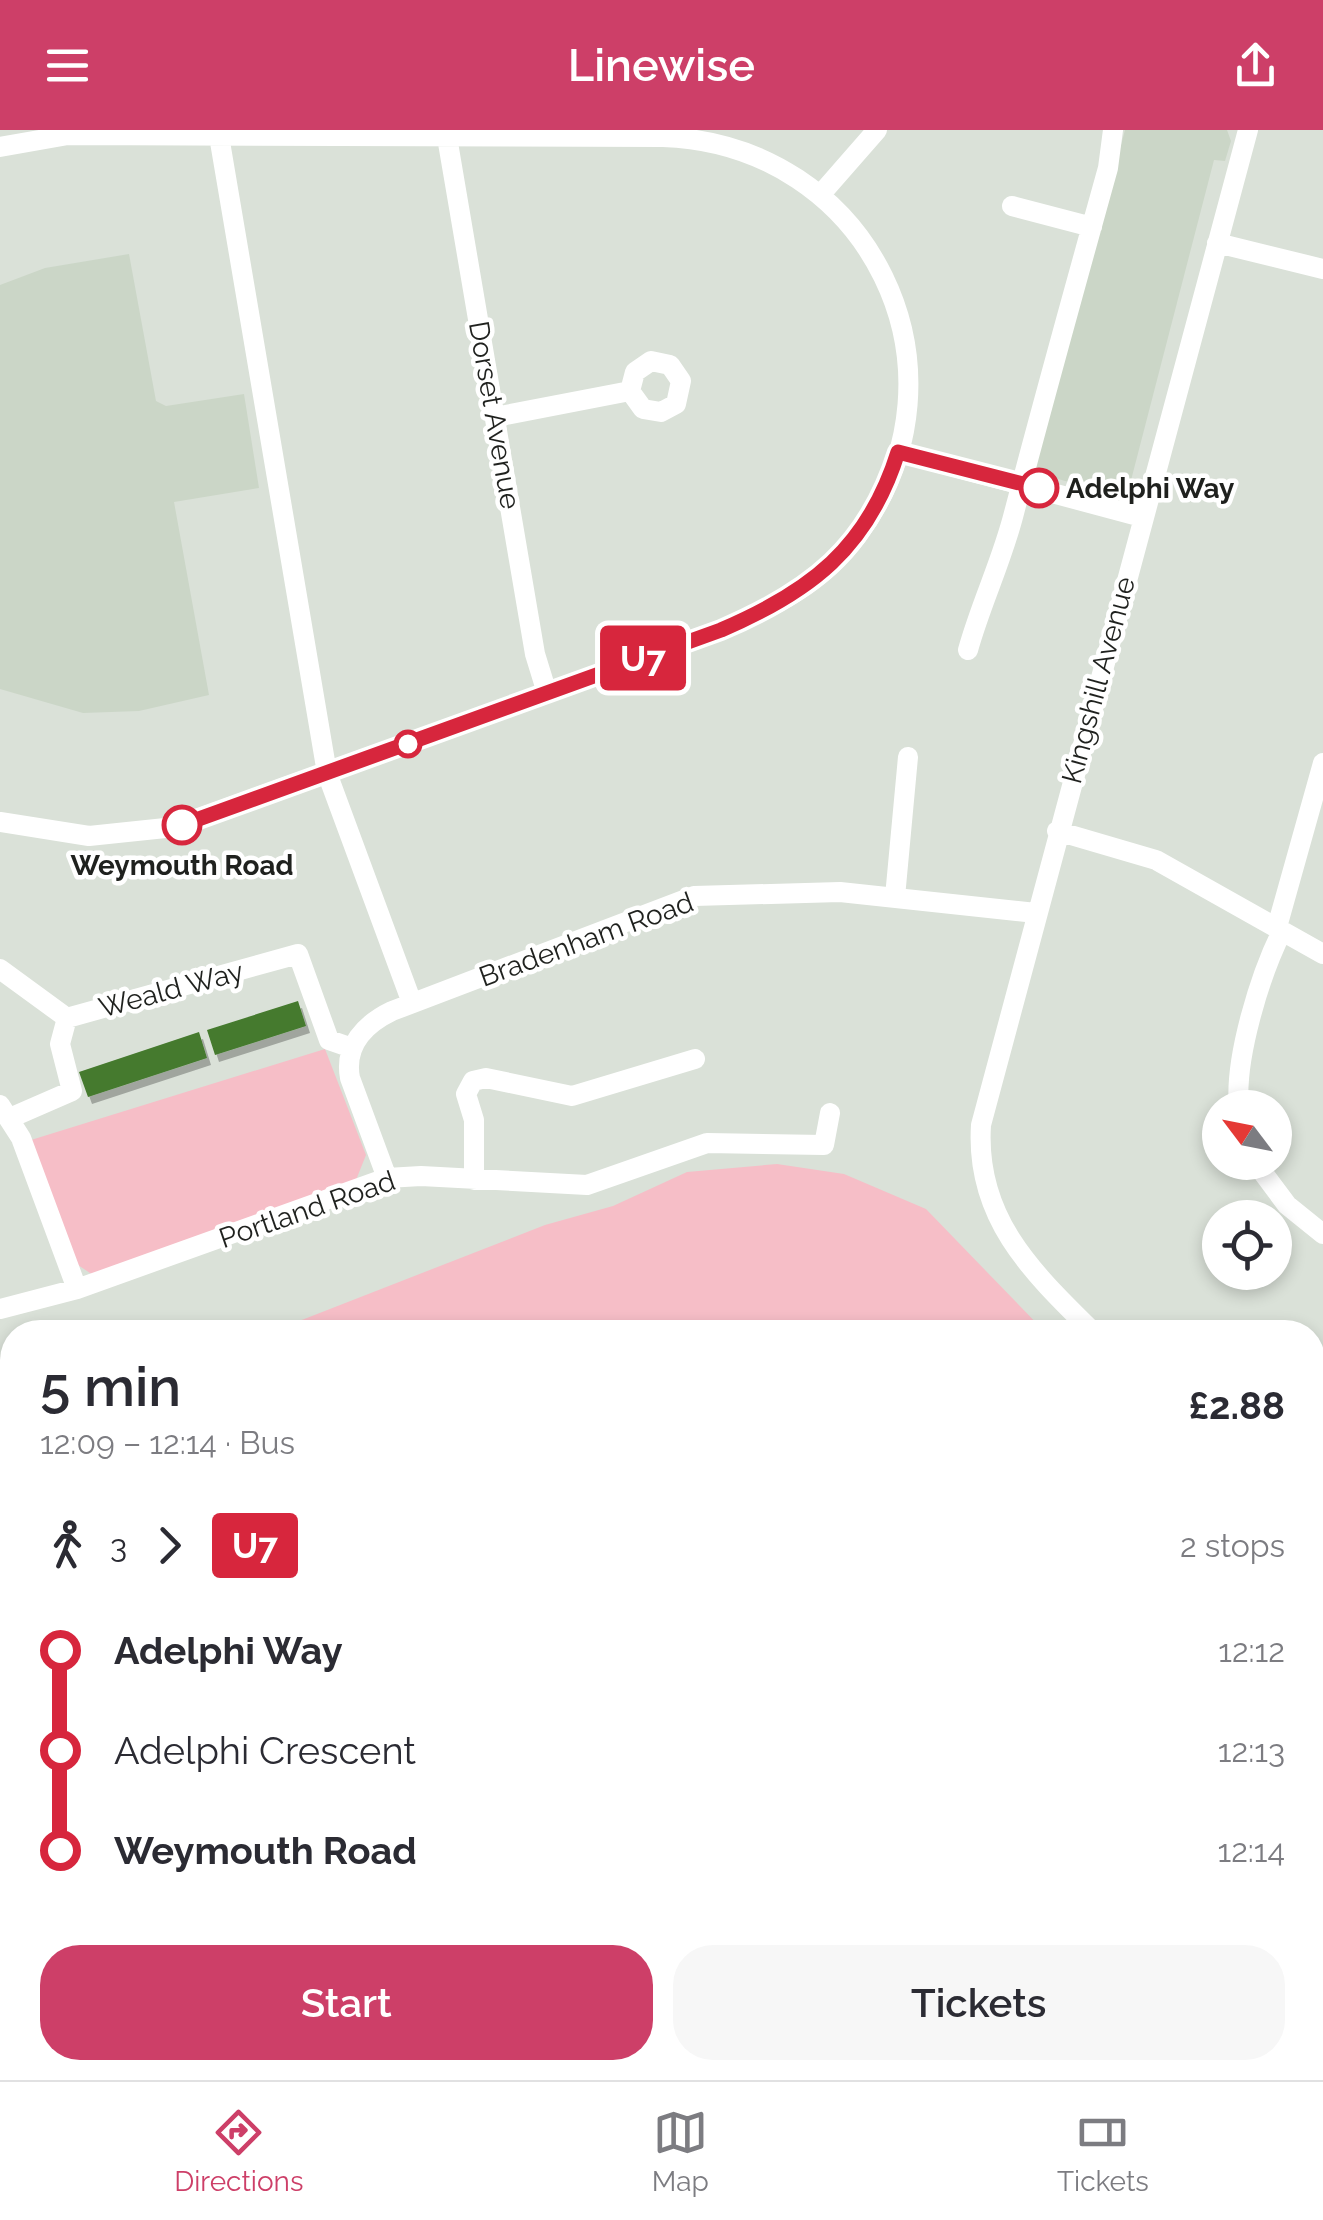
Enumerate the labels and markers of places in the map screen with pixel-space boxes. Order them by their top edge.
marker: Adelphi Way [1020,469,1058,507]
place label: Adelphi Way [1066,472,1235,505]
unlabelled marker [395,731,421,757]
marker: Weymouth Road [163,806,201,844]
place label: Weymouth Road [70,849,294,882]

